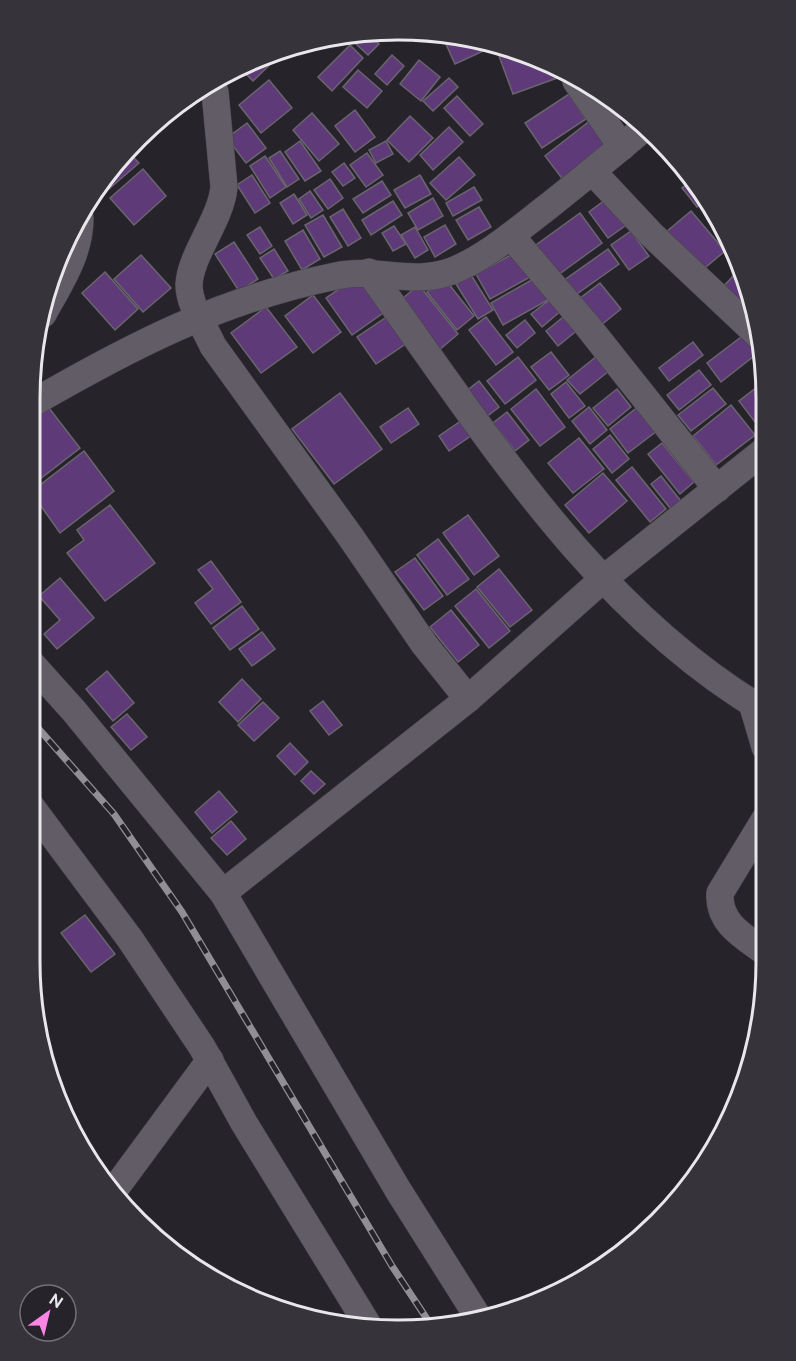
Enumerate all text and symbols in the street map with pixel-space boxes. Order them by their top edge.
north arrow [18,1283,78,1343]
text: N [46,1290,66,1312]

